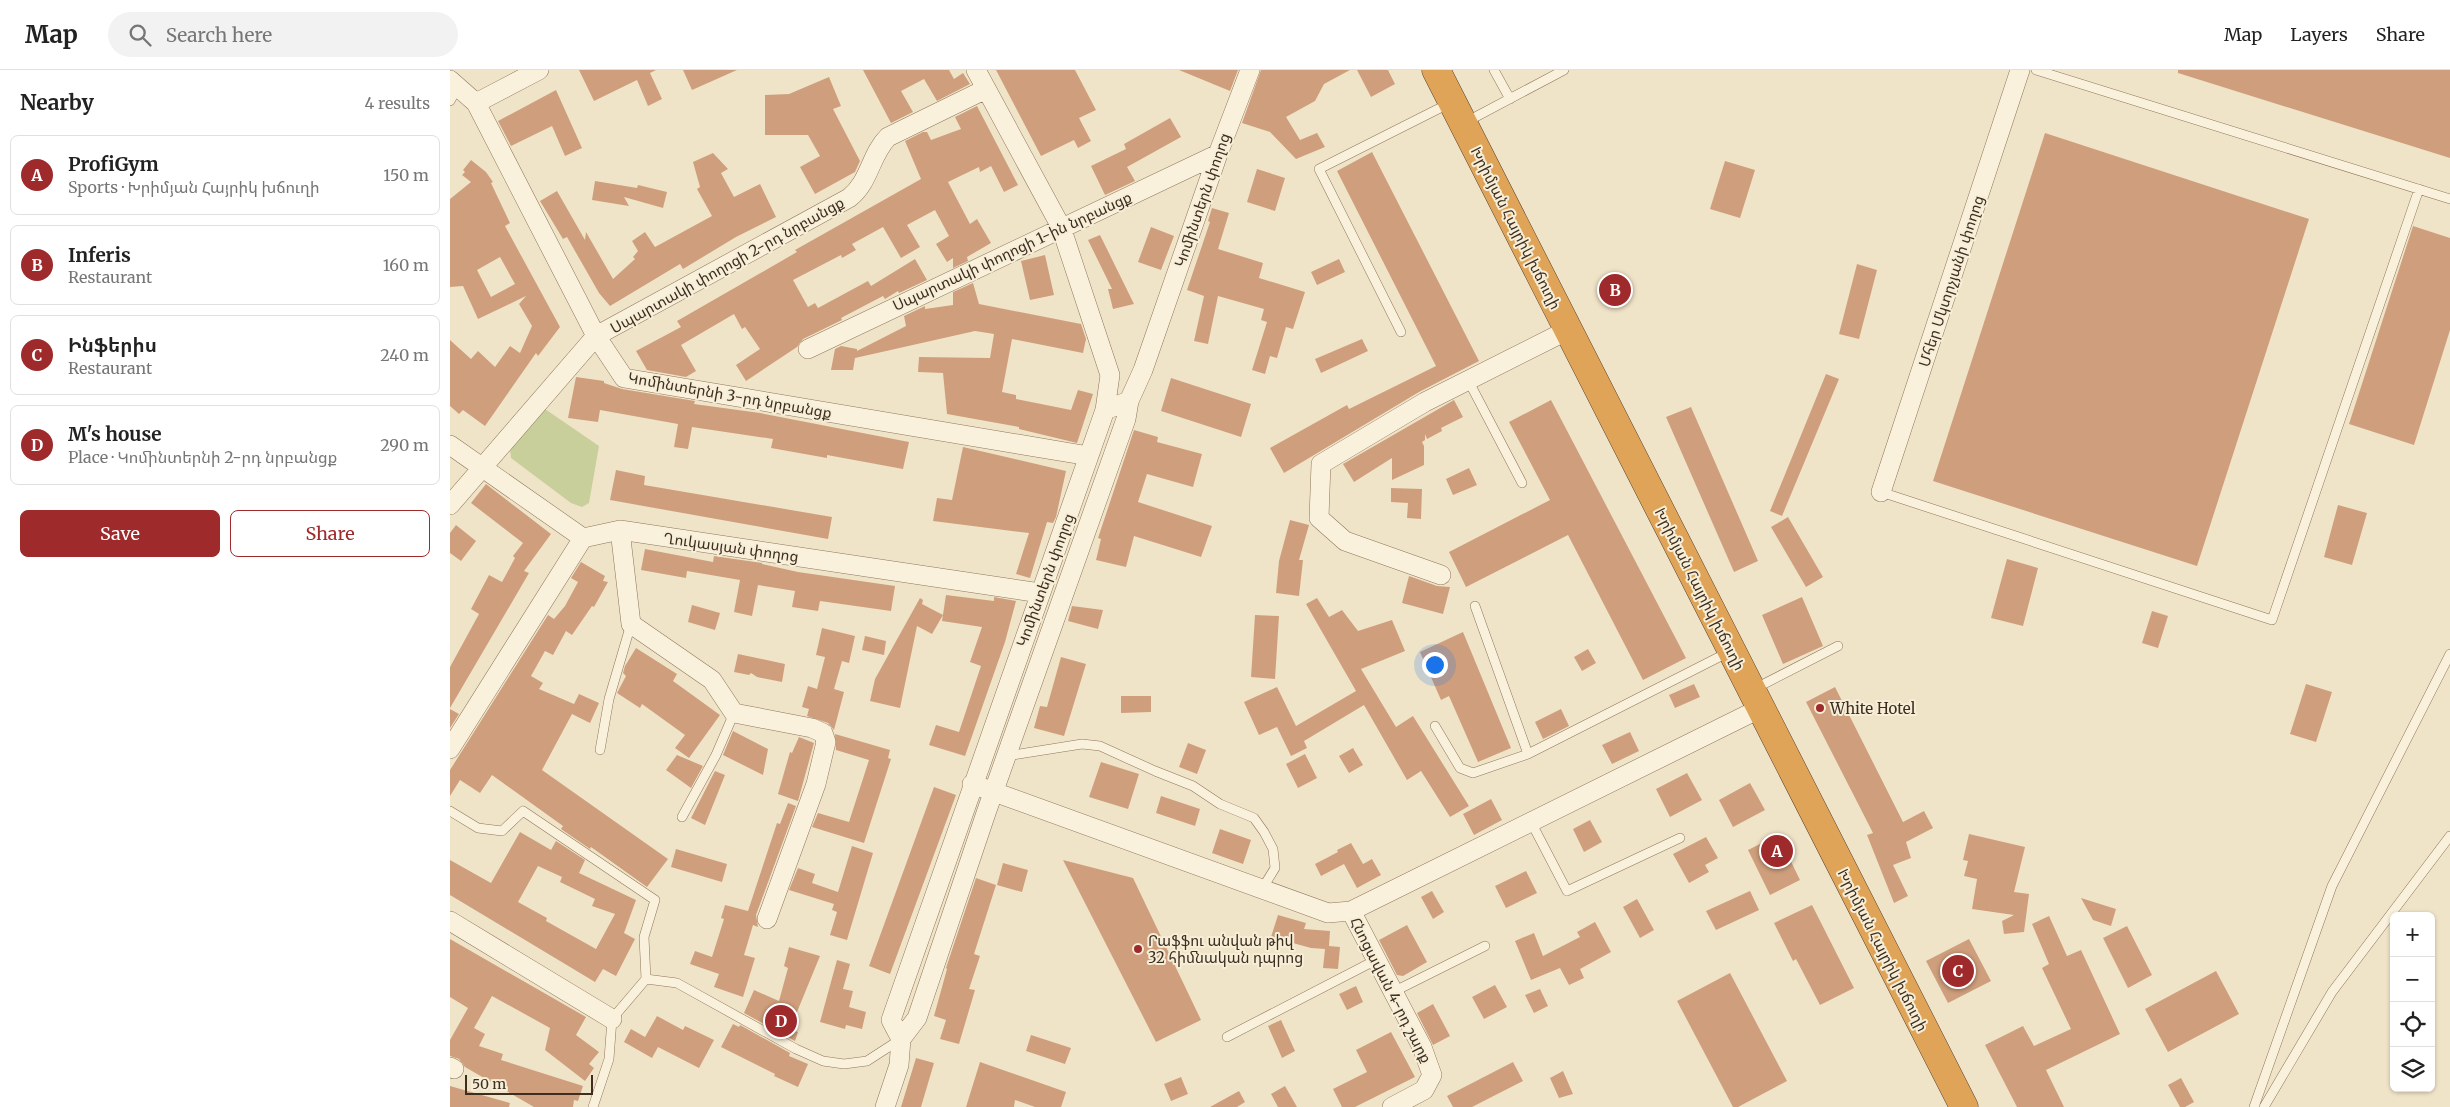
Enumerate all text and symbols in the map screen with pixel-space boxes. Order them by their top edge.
search box [108,12,458,57]
text: Map [25,19,78,50]
icon: search [126,21,154,49]
text: Search here [166,23,272,47]
text: Map [2224,23,2262,46]
text: Layers [2290,23,2348,46]
text: Share [2376,23,2425,46]
text: Nearby [20,89,94,116]
text: 4 results [364,93,430,113]
street label: Կոմինտերն փողոց [1170,130,1234,270]
street label: Խրիմյան Հայրիկ խճուղի [1467,144,1565,312]
text: ProfiGym [68,152,159,176]
text: A [31,165,43,185]
text: 150 m [383,165,429,185]
text: Sports · Խրիմյան Հայրիկ խճուղի [68,177,319,197]
street label: Սպարտակի փողոցի 1-ին նրբանցք [889,187,1135,315]
street label: Սպարտակի փողոցի 2-րդ նրբանցք [607,193,847,337]
street label: Մհեր Մկտրչյանի փողոց [1914,193,1988,369]
text: Inferis [68,243,131,267]
text: B [31,255,43,275]
text: 160 m [383,255,429,275]
text: Restaurant [68,267,152,287]
pin: B [1599,271,1631,309]
text: Ինֆերիս [68,333,157,357]
text: C [32,345,42,365]
text: 240 m [380,345,429,365]
text: Restaurant [68,358,152,378]
street label: Կոմինտերնի 3-րդ նրբանցք [627,368,833,422]
text: M's house [68,422,162,446]
text: D [31,435,43,455]
text: 290 m [380,435,429,455]
text: Place · Կոմինտերնի 2-րդ նրբանցք [68,447,337,467]
street label: Խրիմյան Հայրիկ խճուղի [1651,505,1749,673]
button: Save [20,510,220,557]
button: Share [230,510,430,557]
street label: Կոմինտերն փողոց [1012,511,1078,649]
street label: Ղուկասյան փողոց [662,528,800,566]
your location [1422,652,1448,678]
place label: White Hotel [1829,699,1916,718]
marker: White Hotel [1814,702,1826,714]
pin: A [1761,832,1793,870]
street label: Խրիմյան Հայրիկ խճուղի [1834,866,1932,1034]
map controls [2390,912,2435,1092]
button: + [2390,912,2435,957]
street label: Հնոցավան 4-րդ շարք [1346,914,1436,1066]
place label: Րաֆֆու անվան թիվ 32 հիմնական դպրոց [1148,931,1303,967]
marker: Րաֆֆու անվան թիվ 32 հիմնական դպրոց [1132,943,1144,955]
pin: C [1942,952,1974,990]
button: − [2390,957,2435,1002]
pin: D [765,1002,797,1040]
button: locate [2390,1002,2435,1047]
button: layers [2390,1047,2435,1092]
scale bar [465,1072,592,1095]
text: 50 m [472,1075,506,1093]

